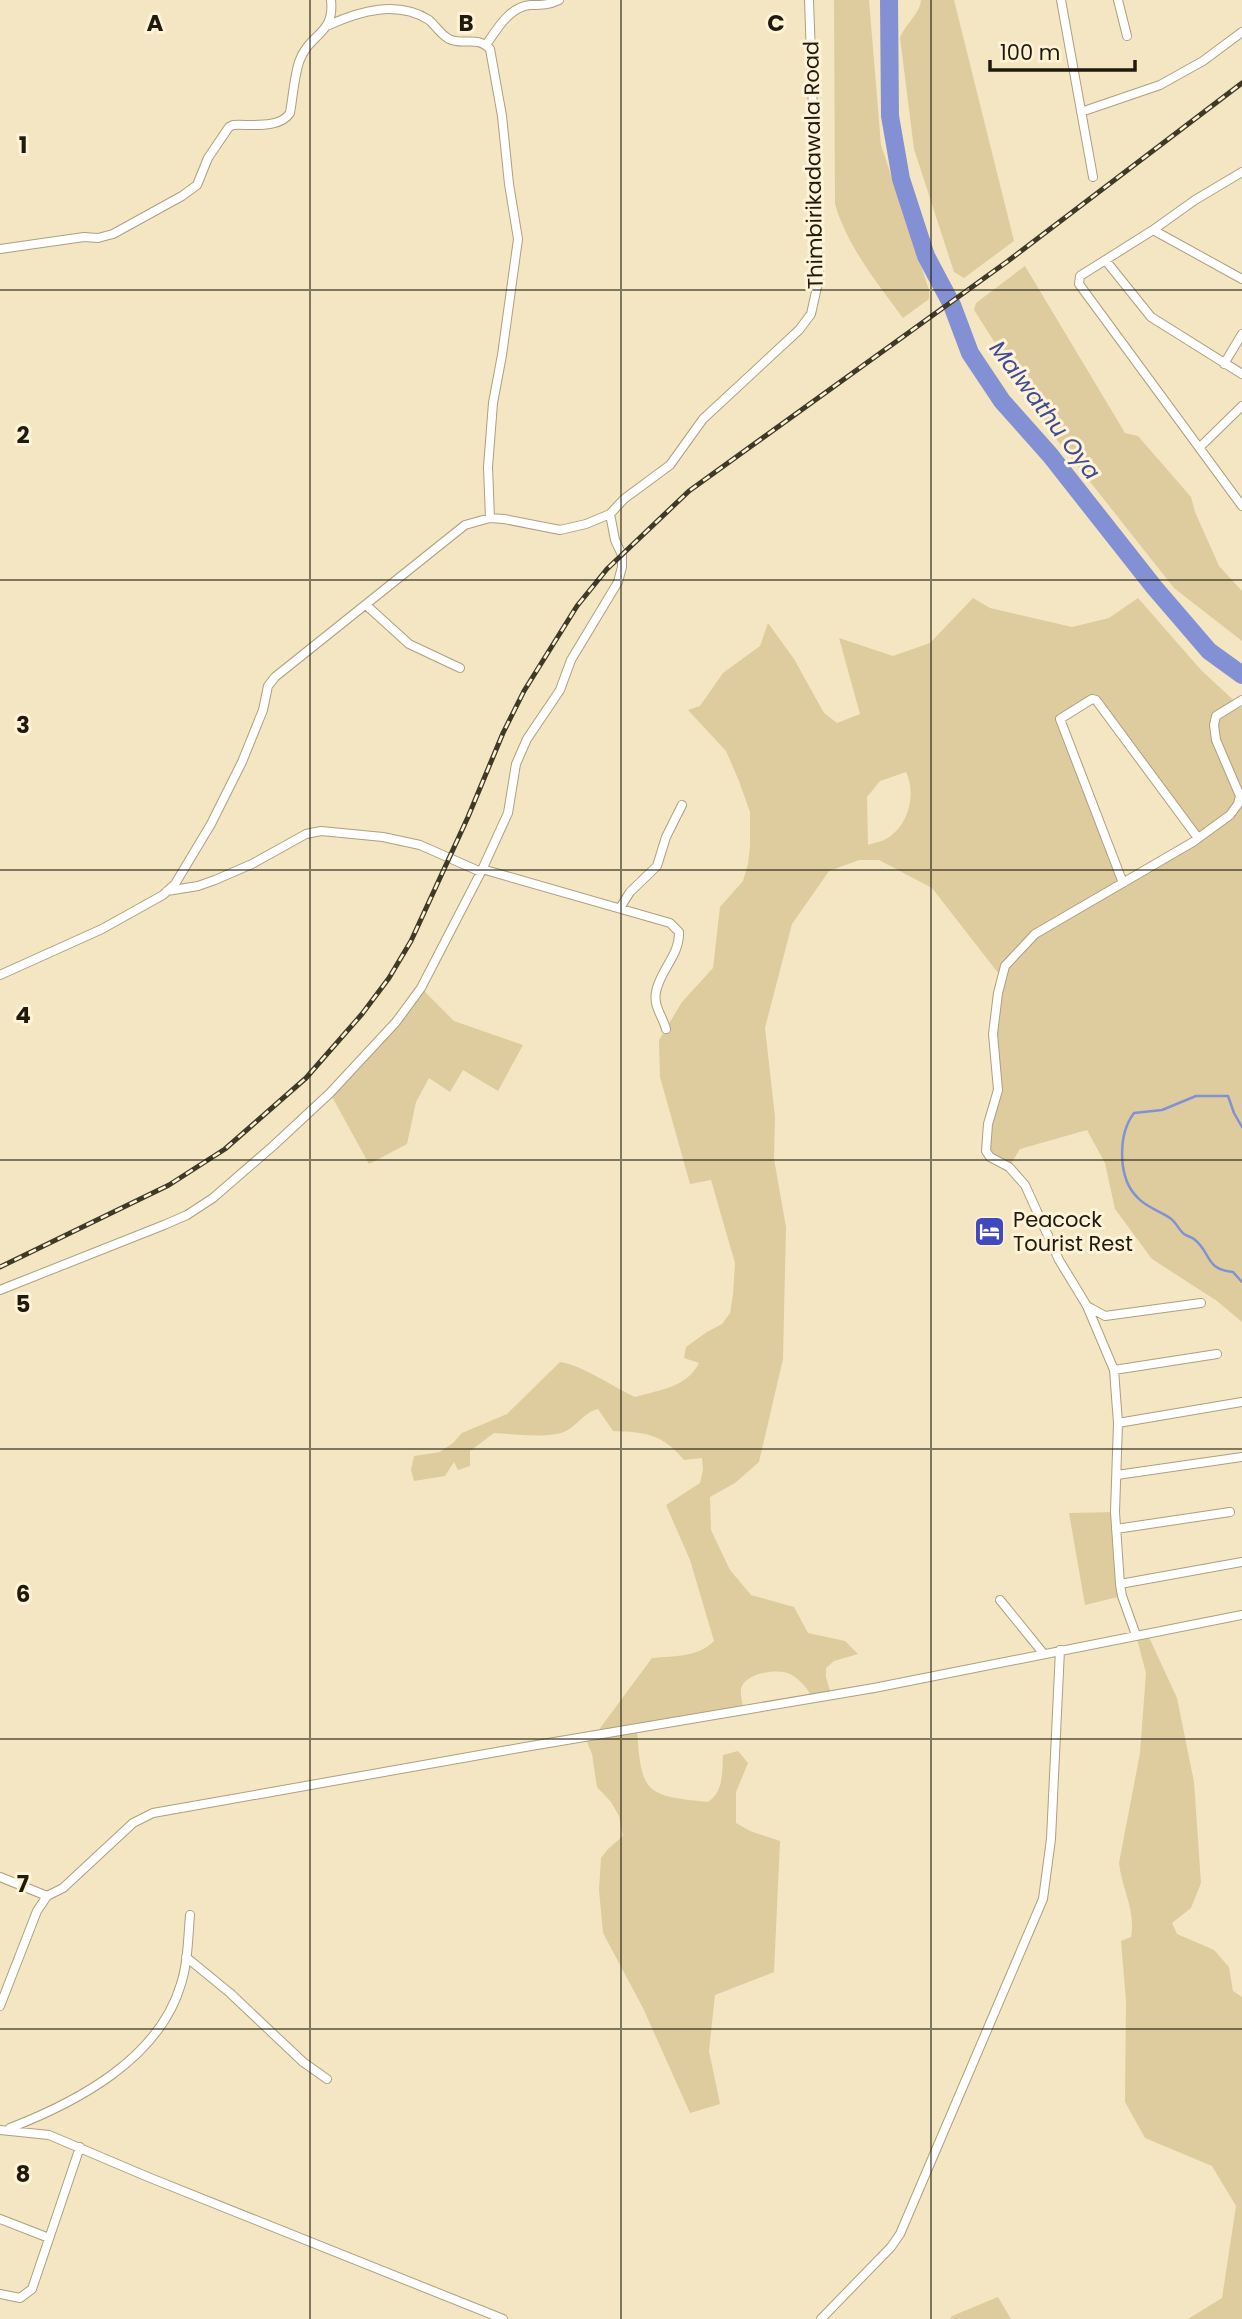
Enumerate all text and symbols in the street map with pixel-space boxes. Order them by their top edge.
text: A [147,7,164,39]
text: B [458,7,474,39]
text: C [767,7,785,39]
scale bar [990,28,1135,72]
text: 100 m [1000,38,1060,67]
street label: Thimbirikadawala Road [796,41,830,289]
text: 1 [19,129,27,161]
water label: Malwathu Oya [982,334,1108,486]
text: 2 [16,419,30,451]
text: 3 [16,709,30,741]
text: 4 [15,999,31,1031]
place label: Peacock Tourist Rest [1013,1205,1133,1258]
hotel icon: Peacock Tourist Rest [973,1214,1007,1248]
text: 5 [16,1288,30,1320]
text: 6 [16,1578,30,1610]
text: 7 [17,1868,29,1900]
text: 8 [16,2158,30,2190]

